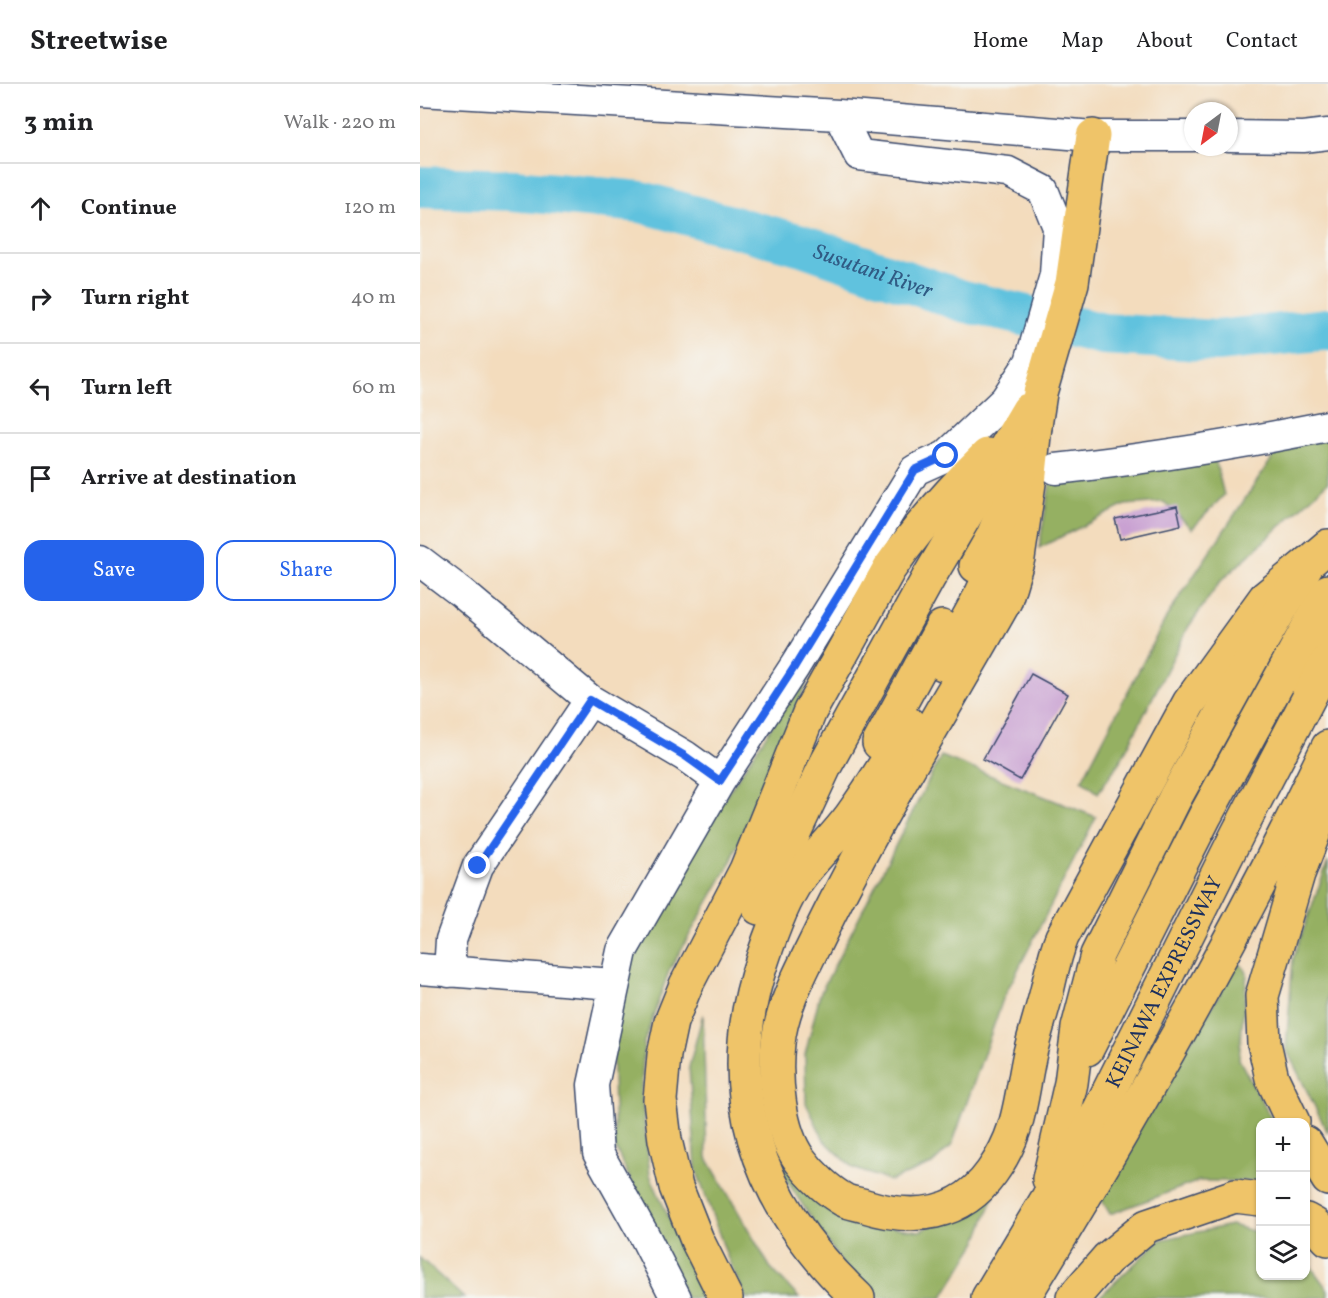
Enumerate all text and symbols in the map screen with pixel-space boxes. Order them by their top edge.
text: Streetwise [30,22,168,61]
text: Home [973,27,1028,56]
text: Map [1061,27,1103,56]
text: About [1136,27,1193,56]
text: Contact [1226,27,1298,56]
north arrow [1184,102,1238,156]
text: 3 min [24,105,94,141]
text: Walk · 220 m [284,109,396,137]
icon: ahead [24,192,57,225]
text: Continue [81,193,177,224]
text: 120 m [344,194,396,222]
water label: Susutani River [809,237,937,308]
icon: right [24,282,57,315]
text: Turn right [81,283,189,314]
text: 40 m [351,284,396,312]
icon: left [24,372,57,405]
text: Turn left [81,373,172,404]
text: 60 m [352,374,396,402]
route start [932,442,958,468]
icon: arrive [24,462,57,495]
text: Arrive at destination [81,463,297,494]
button: Save [24,540,204,601]
button: Share [216,540,396,601]
route end [464,852,490,878]
street label: KEINAWA EXPRESSWAY [1100,871,1230,1093]
map controls [1256,1118,1310,1280]
button: + [1256,1118,1310,1172]
button: − [1256,1172,1310,1226]
button: layers [1256,1226,1310,1280]

